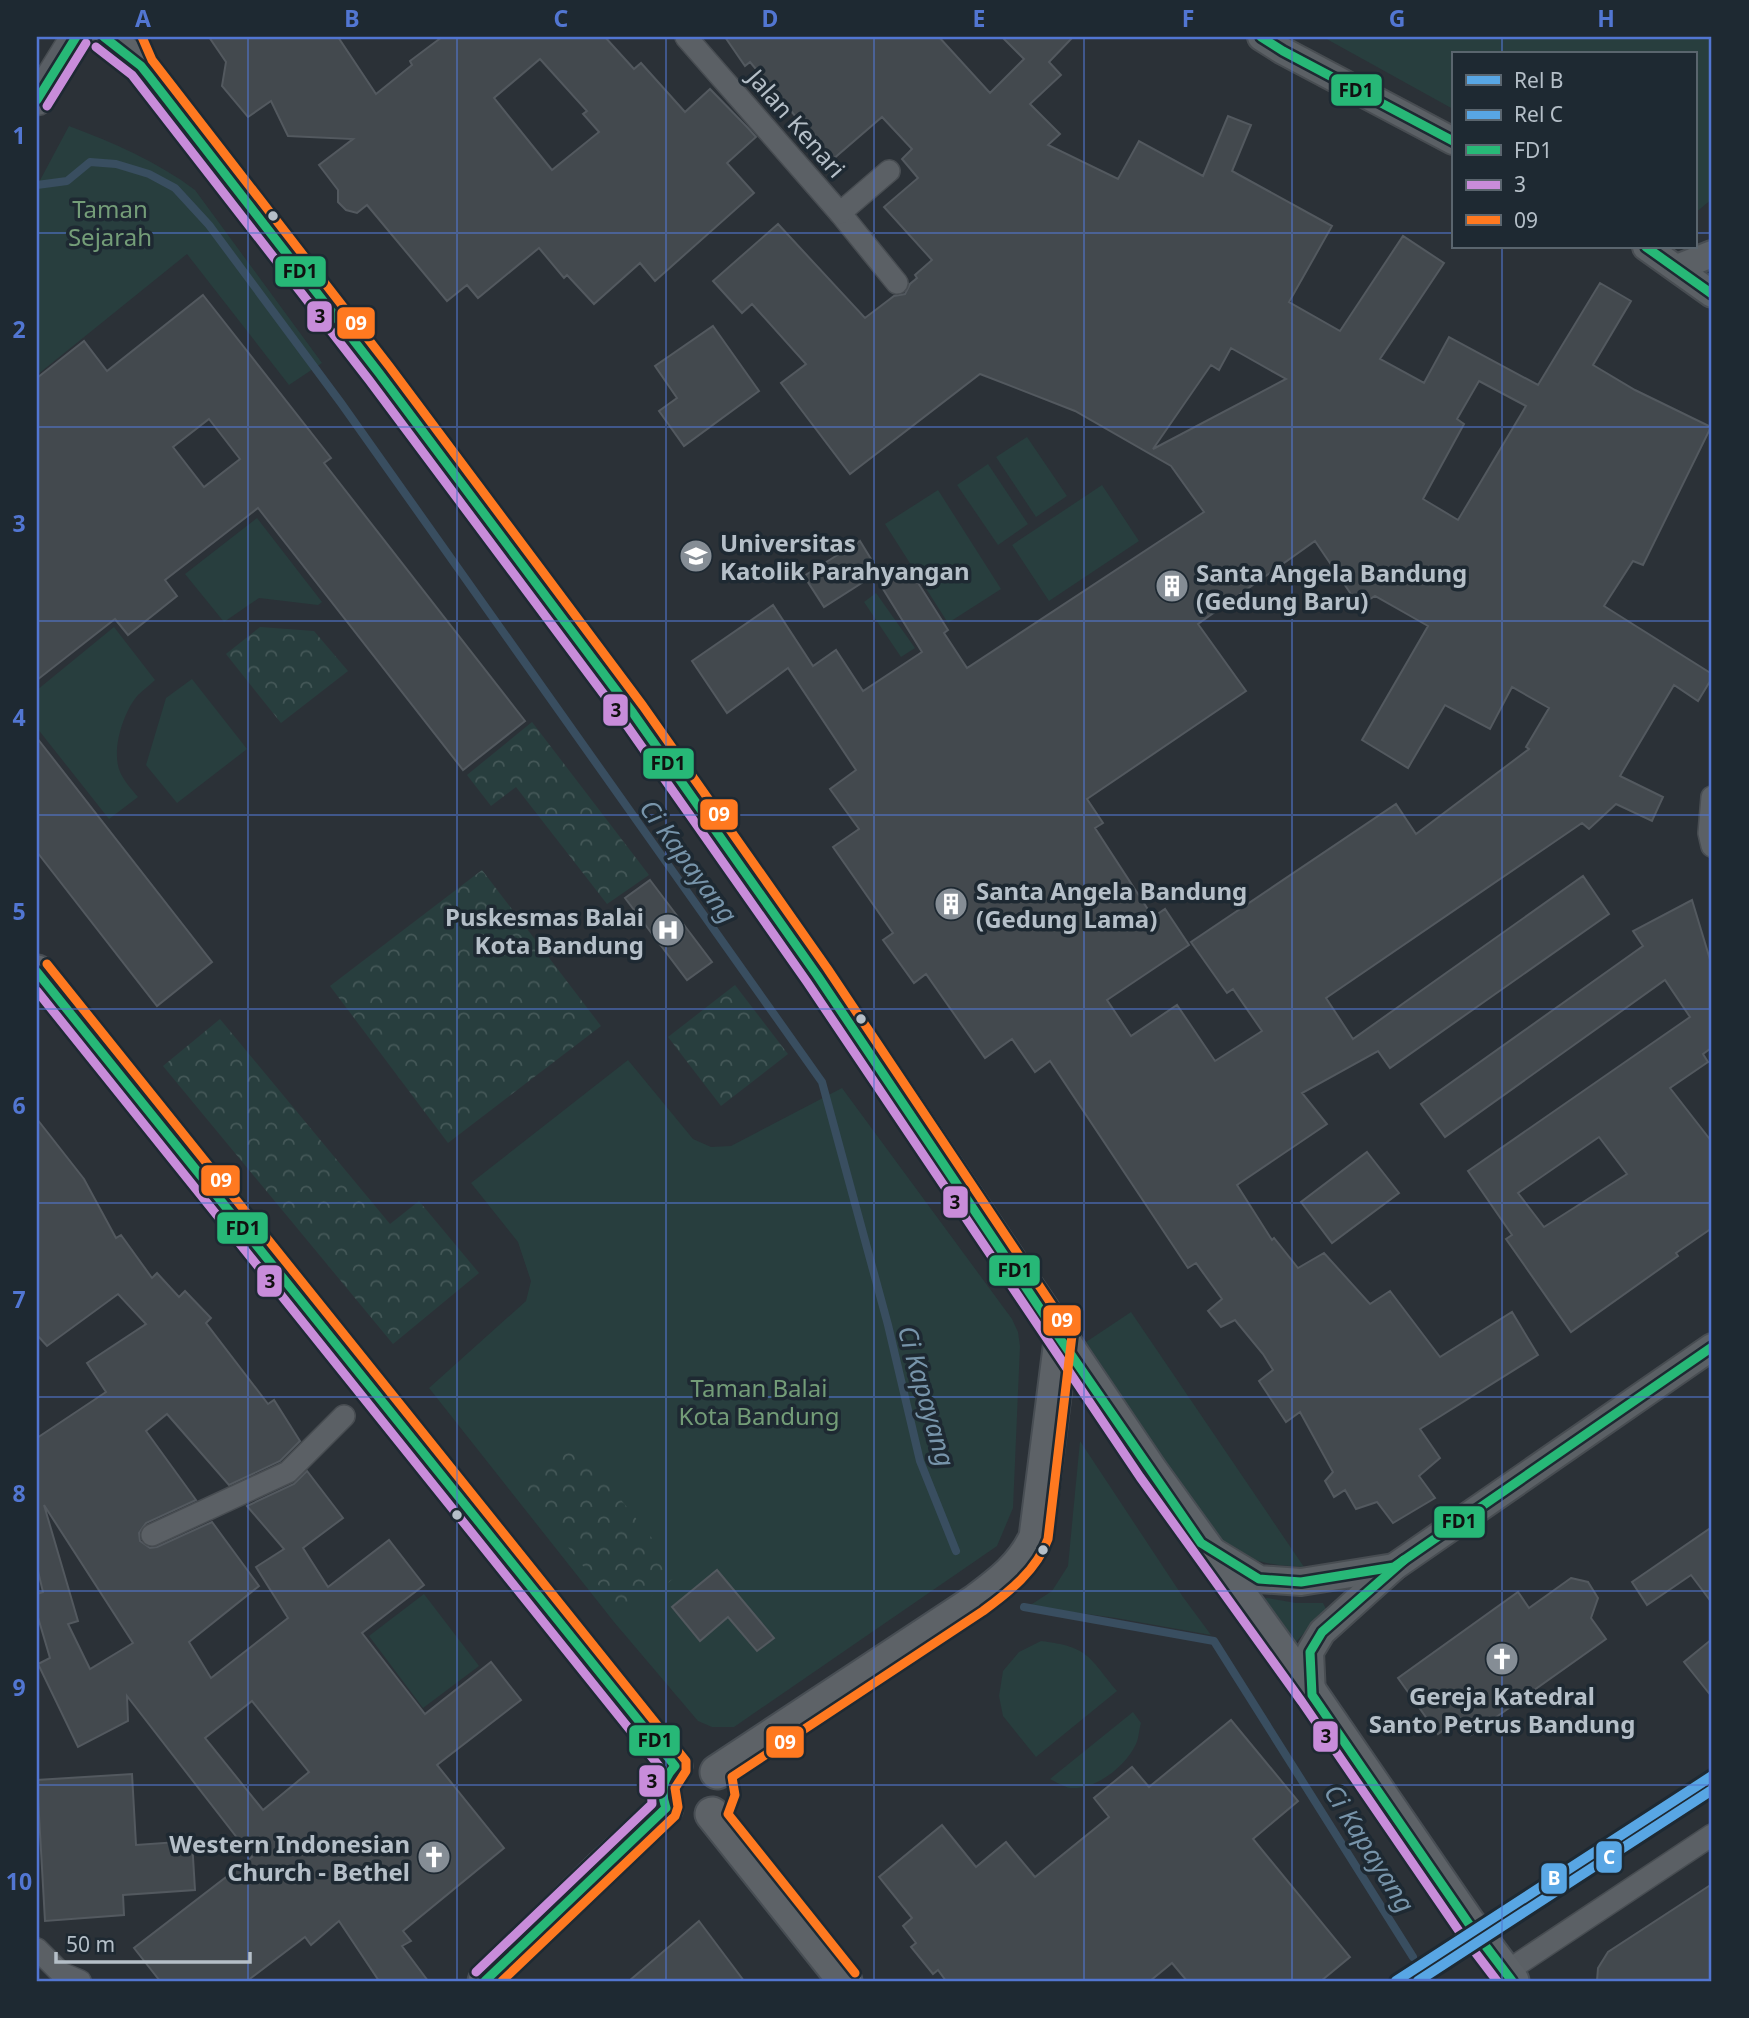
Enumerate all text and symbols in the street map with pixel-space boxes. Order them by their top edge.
text: A [135,2,151,34]
text: B [344,2,360,34]
text: C [554,2,569,34]
text: D [762,2,778,34]
text: E [973,2,985,34]
text: F [1182,2,1194,34]
text: G [1389,2,1405,34]
text: H [1597,2,1615,34]
legend [1452,52,1696,248]
street label: Jalan Kenari [739,60,853,184]
text: Rel B [1514,66,1563,94]
line badge: FD1 [1330,73,1383,107]
text: FD1 [1338,77,1374,103]
text: Rel C [1514,100,1563,128]
text: 1 [12,119,26,151]
text: FD1 [1514,136,1552,164]
text: 3 [1514,170,1526,198]
park label: Taman Sejarah [68,192,152,253]
text: 09 [1514,206,1538,234]
unlabelled marker [266,209,280,223]
line badge: FD1 [274,255,327,288]
text: FD1 [282,258,318,284]
line badge: 3 [306,300,333,333]
text: 3 [315,303,326,329]
line badge: 09 [336,306,376,340]
text: 09 [345,310,367,336]
text: 2 [12,313,26,345]
text: 3 [12,507,26,539]
place label: Universitas Katolik Parahyangan [720,526,970,587]
school or university icon: Universitas Katolik Parahyangan [677,537,715,575]
place label: Santa Angela Bandung (Gedung Baru) [1196,556,1467,617]
building icon: Santa Angela Bandung (Gedung Baru) [1153,567,1191,605]
line badge: 3 [602,693,629,727]
text: 3 [611,697,622,723]
text: 4 [12,701,26,733]
line badge: FD1 [642,747,695,780]
text: FD1 [650,750,686,776]
water label: Ci Kapayang [632,792,746,930]
line badge: 09 [699,798,739,831]
text: 09 [708,801,730,827]
place label: Santa Angela Bandung (Gedung Lama) [976,874,1247,935]
building icon: Santa Angela Bandung (Gedung Lama) [932,885,970,923]
text: 5 [12,895,26,927]
place label: Puskesmas Balai Kota Bandung [445,900,644,961]
hospital icon: Puskesmas Balai Kota Bandung [649,911,687,949]
unlabelled marker [854,1012,868,1026]
text: 6 [12,1089,26,1121]
line badge: 09 [200,1164,241,1197]
text: 09 [210,1167,232,1193]
line badge: 3 [942,1185,969,1219]
text: 3 [950,1189,961,1215]
line badge: FD1 [216,1211,269,1245]
text: FD1 [225,1215,261,1241]
line badge: FD1 [988,1254,1041,1287]
text: FD1 [997,1257,1033,1283]
line badge: 3 [256,1264,283,1298]
text: 3 [265,1268,276,1294]
text: 7 [12,1283,26,1315]
line badge: 09 [1042,1304,1082,1337]
text: 09 [1051,1307,1073,1333]
water label: Ci Kapayang [890,1321,964,1471]
park label: Taman Balai Kota Bandung [679,1371,839,1432]
text: 8 [12,1477,26,1509]
line badge: FD1 [1433,1505,1486,1539]
unlabelled marker [450,1508,464,1522]
text: FD1 [1441,1508,1477,1534]
unlabelled marker [1036,1543,1050,1557]
church icon: Gereja Katedral Santo Petrus Bandung [1483,1640,1521,1678]
text: 9 [12,1671,26,1703]
place label: Gereja Katedral Santo Petrus Bandung [1369,1679,1635,1740]
line badge: 3 [1312,1720,1339,1753]
text: 3 [1321,1723,1332,1749]
line badge: FD1 [628,1724,681,1757]
line badge: 09 [765,1725,805,1759]
text: FD1 [637,1727,673,1753]
text: 09 [774,1729,796,1755]
line badge: 3 [638,1764,666,1798]
text: 3 [647,1768,658,1794]
water label: Ci Kapayang [1316,1777,1424,1919]
place label: Western Indonesian Church - Bethel [169,1827,410,1888]
church icon: Western Indonesian Church - Bethel [415,1838,453,1876]
line badge: C [1595,1840,1623,1874]
text: C [1603,1844,1615,1870]
line badge: B [1540,1862,1568,1895]
text: 10 [6,1865,32,1897]
text: B [1548,1865,1560,1891]
scale bar [56,1920,250,1964]
text: 50 m [66,1930,115,1958]

